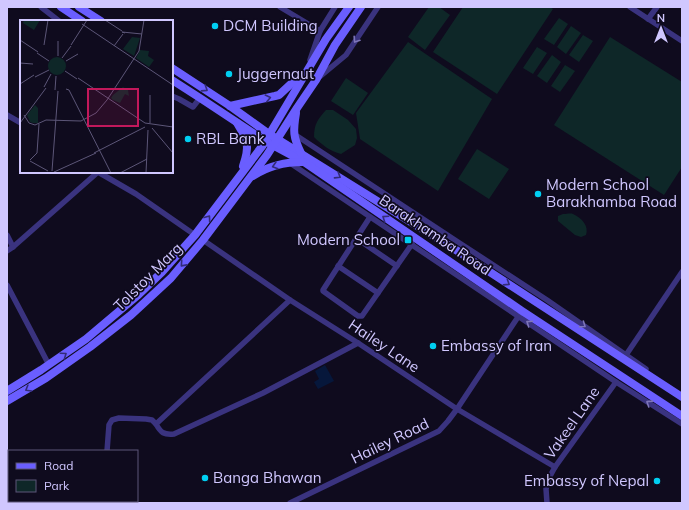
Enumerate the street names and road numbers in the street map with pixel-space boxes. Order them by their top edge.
street label: Barakhamba Road [376,190,495,279]
street label: Tolstoy Marg [109,238,186,315]
street label: Hailey Lane [345,315,423,376]
street label: Vakeel Lane [540,383,603,463]
street label: Hailey Road [348,414,432,468]

